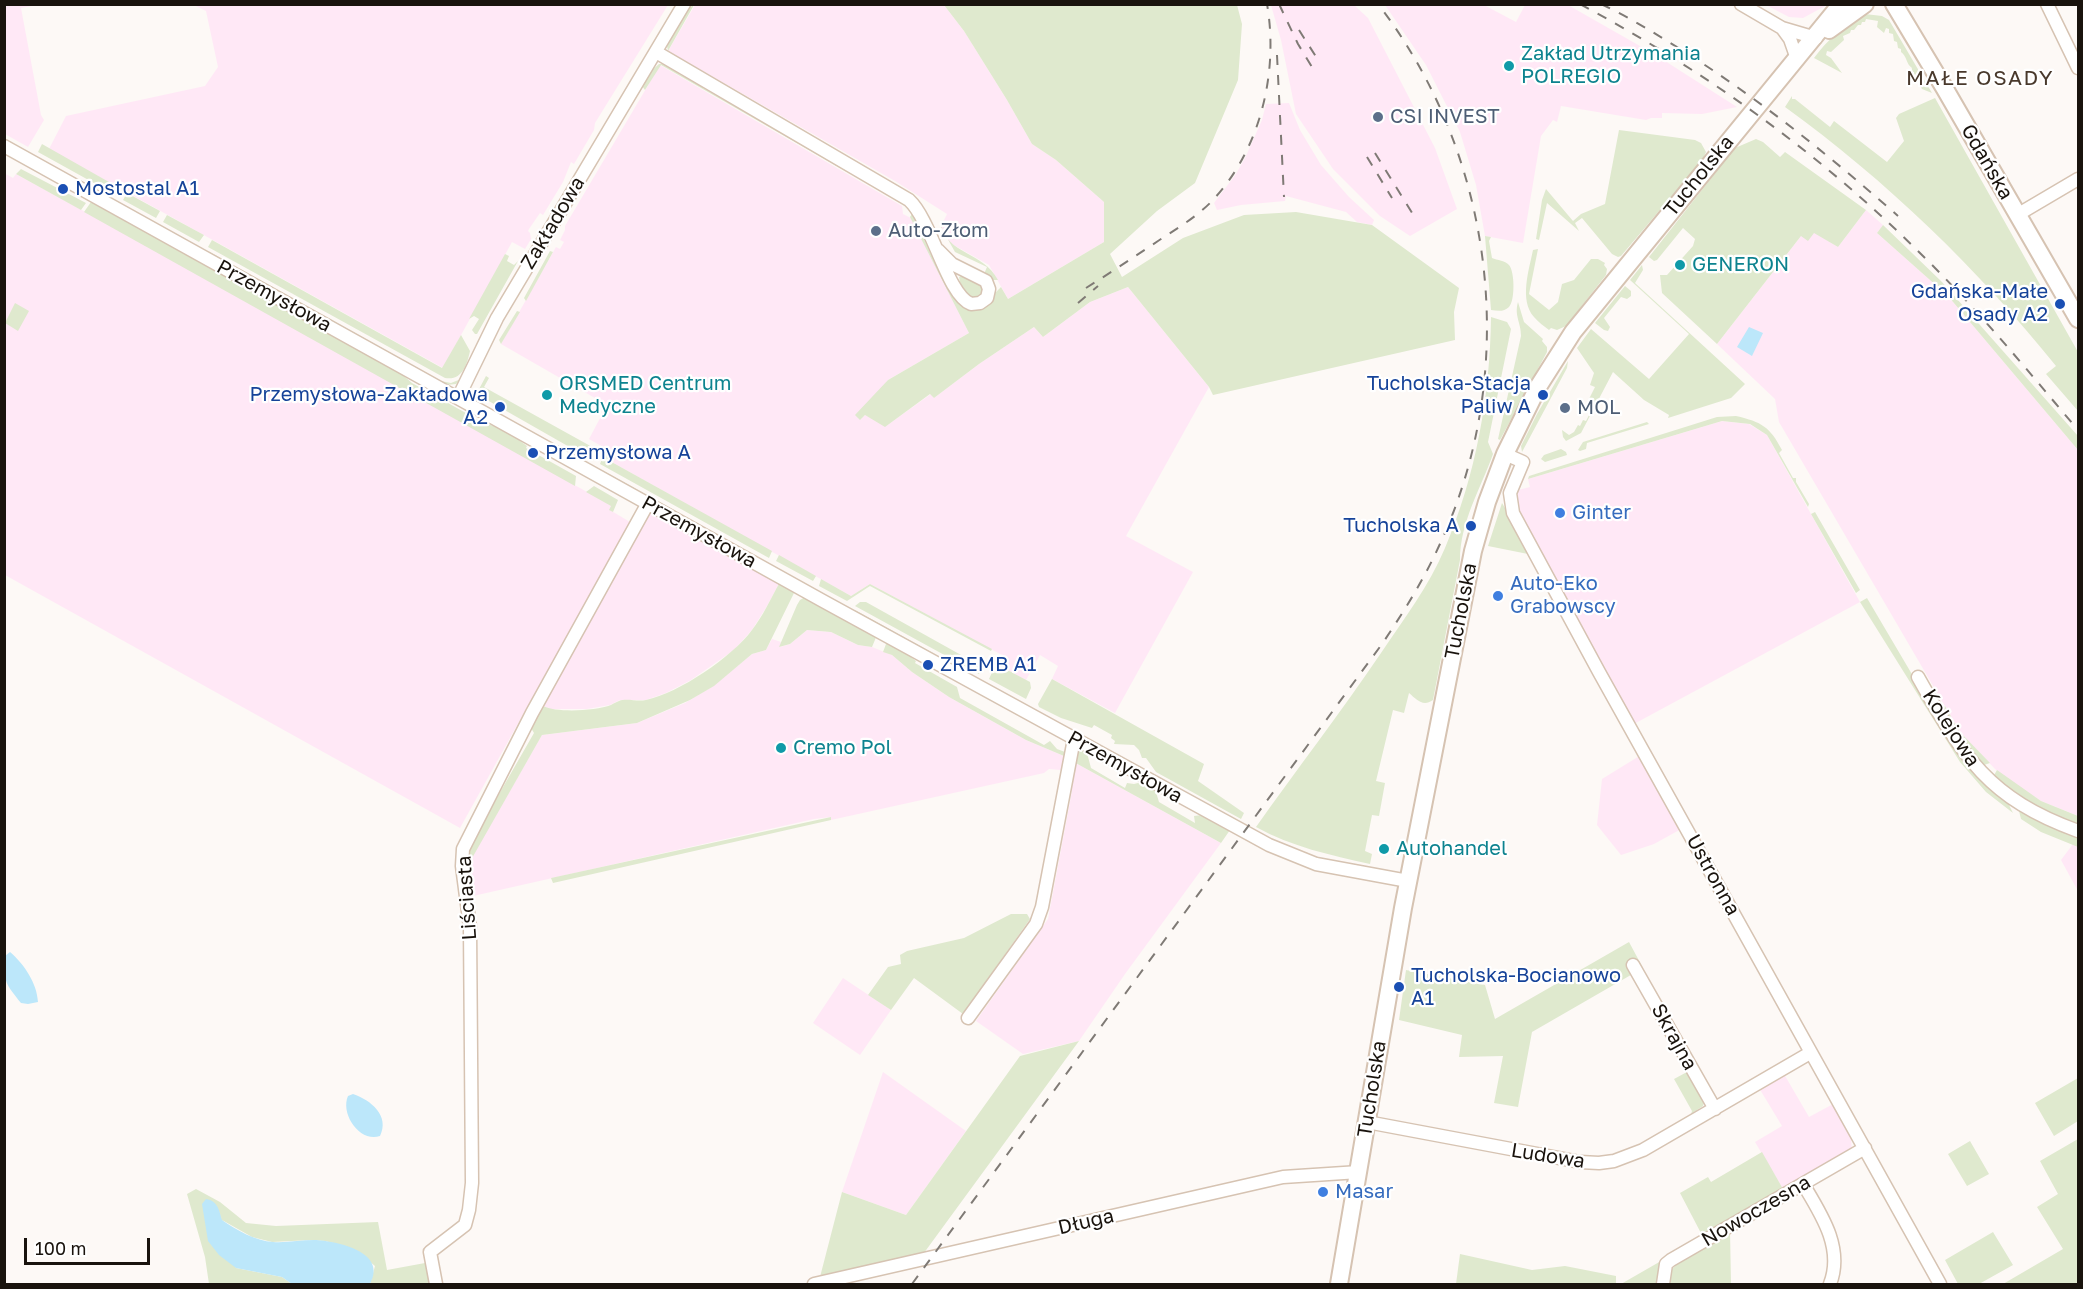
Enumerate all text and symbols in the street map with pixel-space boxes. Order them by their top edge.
place label: Zakład Utrzymania POLREGIO [1521,42,1701,89]
marker: Zakład Utrzymania POLREGIO [1502,59,1516,73]
district label: MAŁE OSADY [1906,65,2054,91]
place label: CSI INVEST [1390,105,1500,129]
marker: CSI INVEST [1371,110,1385,124]
street label: Gdańska [1956,120,2018,204]
street label: Tucholska [1659,131,1739,221]
street label: Zakładowa [516,172,590,274]
place label: Mostostal A1 [75,177,199,201]
marker: Mostostal A1 [56,182,70,196]
place label: Auto-Złom [888,219,989,243]
marker: Auto-Złom [869,224,883,238]
place label: GENERON [1692,253,1789,277]
street label: Przemysłowa [212,255,336,337]
marker: GENERON [1673,258,1687,272]
place label: Gdańska-Małe Osady A2 [1911,280,2048,327]
marker: Gdańska-Małe Osady A2 [2053,297,2067,311]
place label: ORSMED Centrum Medyczne [559,372,731,419]
place label: Tucholska-Stacja Paliw A [1367,372,1531,419]
place label: Przemysłowa-Zakładowa A2 [249,383,488,430]
marker: ORSMED Centrum Medyczne [540,388,554,402]
marker: Tucholska-Stacja Paliw A [1536,388,1550,402]
place label: MOL [1577,396,1620,420]
marker: Przemysłowa-Zakładowa A2 [493,400,507,414]
marker: MOL [1558,401,1572,415]
place label: Przemysłowa A [545,441,691,465]
marker: Przemysłowa A [526,446,540,460]
street label: Przemysłowa [637,491,761,573]
place label: Ginter [1572,501,1631,525]
marker: Ginter [1553,506,1567,520]
place label: Tucholska A [1343,514,1459,538]
marker: Tucholska A [1464,519,1478,533]
street label: Tucholska [1440,561,1482,661]
place label: Auto-Eko Grabowscy [1510,572,1616,619]
marker: Auto-Eko Grabowscy [1491,589,1505,603]
place label: ZREMB A1 [940,653,1036,677]
marker: ZREMB A1 [921,658,935,672]
street label: Kolejowa [1917,685,1985,771]
street label: Przemysłowa [1063,726,1187,808]
place label: Cremo Pol [793,736,892,760]
marker: Cremo Pol [774,741,788,755]
street label: Ustronna [1681,830,1745,920]
place label: Autohandel [1396,837,1507,861]
marker: Autohandel [1377,842,1391,856]
street label: Liściasta [452,855,482,941]
place label: Tucholska-Bocianowo A1 [1411,964,1621,1011]
marker: Tucholska-Bocianowo A1 [1392,980,1406,994]
street label: Skrajna [1646,1000,1702,1074]
street label: Tucholska [1353,1039,1391,1139]
street label: Ludowa [1509,1138,1587,1174]
street label: Nowoczesna [1697,1170,1815,1252]
place label: Masar [1335,1180,1393,1204]
marker: Masar [1316,1185,1330,1199]
street label: Długa [1056,1204,1116,1240]
scale bar [27,1226,153,1264]
text: 100 m [35,1237,86,1259]

